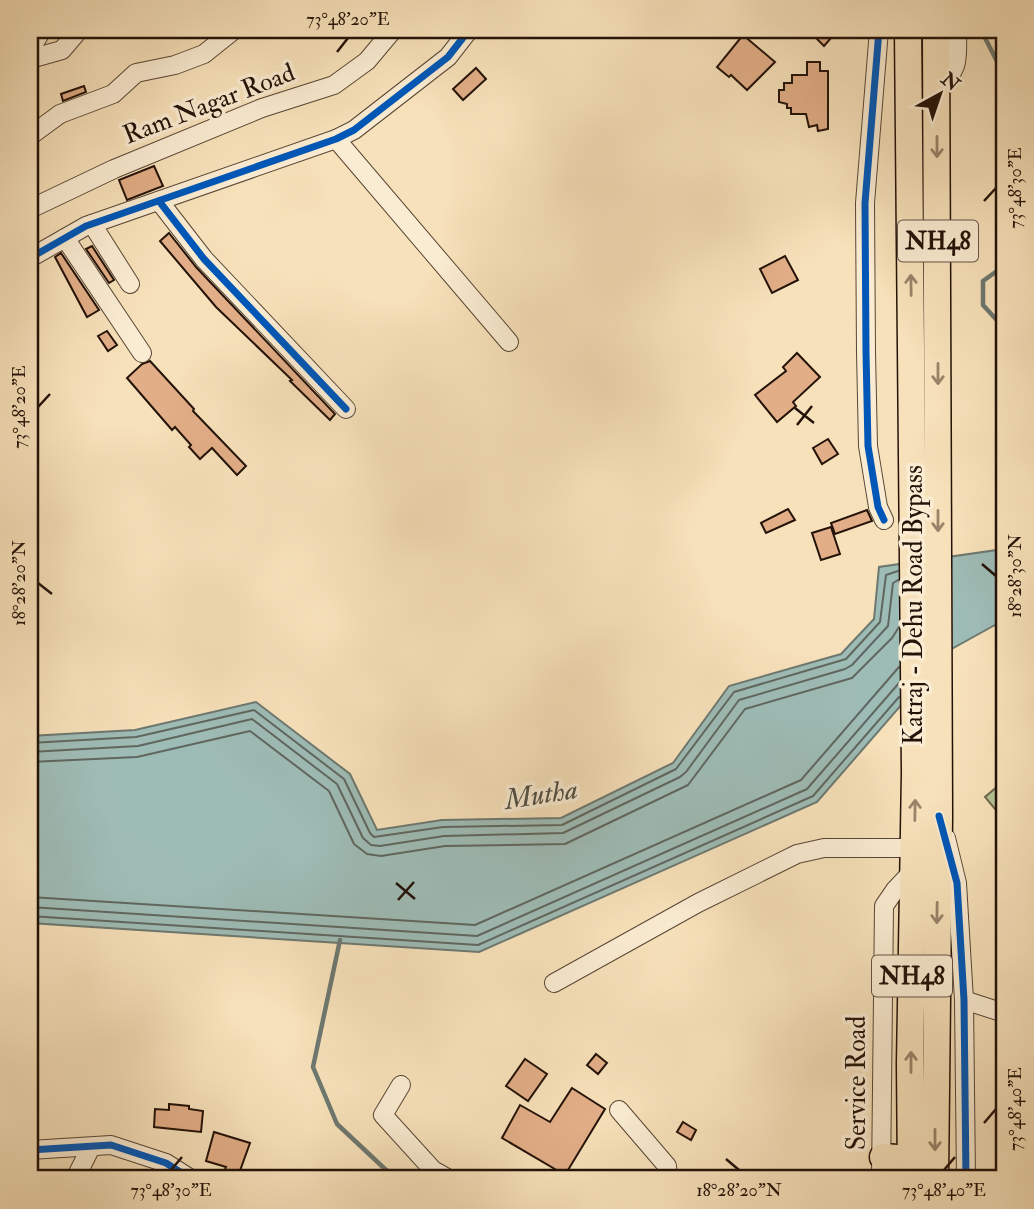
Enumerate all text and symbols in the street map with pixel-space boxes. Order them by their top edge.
text: 73°48'20"E [306,8,390,31]
street label: Ram Nagar Road [119,57,300,151]
north arrow [904,60,974,130]
text: N [935,66,965,97]
one-way arrow [930,135,944,158]
text: 73°48'30"E [1004,147,1027,229]
road number: NH48 [898,221,978,262]
one-way arrow [904,274,918,297]
one-way arrow [931,363,945,386]
text: 73°48'20"E [8,365,31,449]
street label: Katraj - Dehu Road Bypass [898,465,931,745]
one-way arrow [931,509,945,532]
text: 18°28'30"N [1004,534,1027,618]
text: 18°28'20"N [8,540,31,626]
water label: Mutha [500,772,580,818]
one-way arrow [908,799,922,822]
one-way arrow [930,901,944,924]
road number: NH48 [872,956,952,996]
street label: Service Road [841,1016,873,1150]
one-way arrow [904,1051,918,1074]
text: 73°48'40"E [1004,1067,1027,1151]
one-way arrow [928,1128,942,1151]
text: 73°48'30"E [130,1179,212,1202]
text: 18°28'20"N [696,1179,782,1202]
text: 73°48'40"E [902,1179,986,1202]

